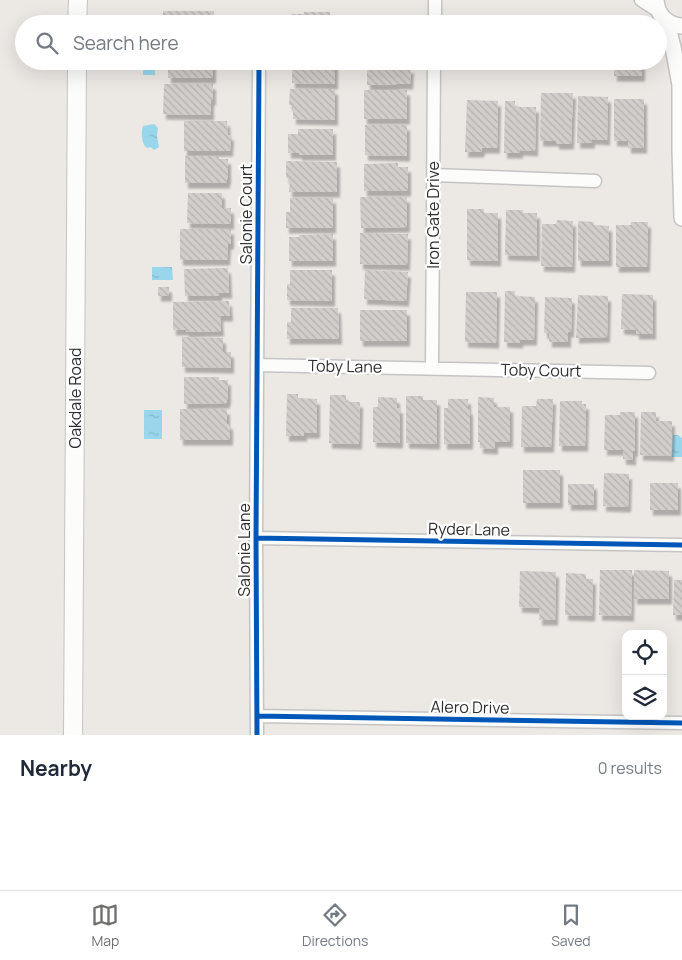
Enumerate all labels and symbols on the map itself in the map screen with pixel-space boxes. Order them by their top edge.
street label: Iron Gate Drive [422,161,444,269]
street label: Salonie Court [235,164,257,264]
street label: Oakdale Road [64,348,86,448]
street label: Toby Lane [308,354,382,378]
street label: Toby Court [500,358,582,382]
street label: Salonie Lane [233,503,255,597]
street label: Ryder Lane [428,517,510,541]
street label: Alero Drive [430,695,510,719]

